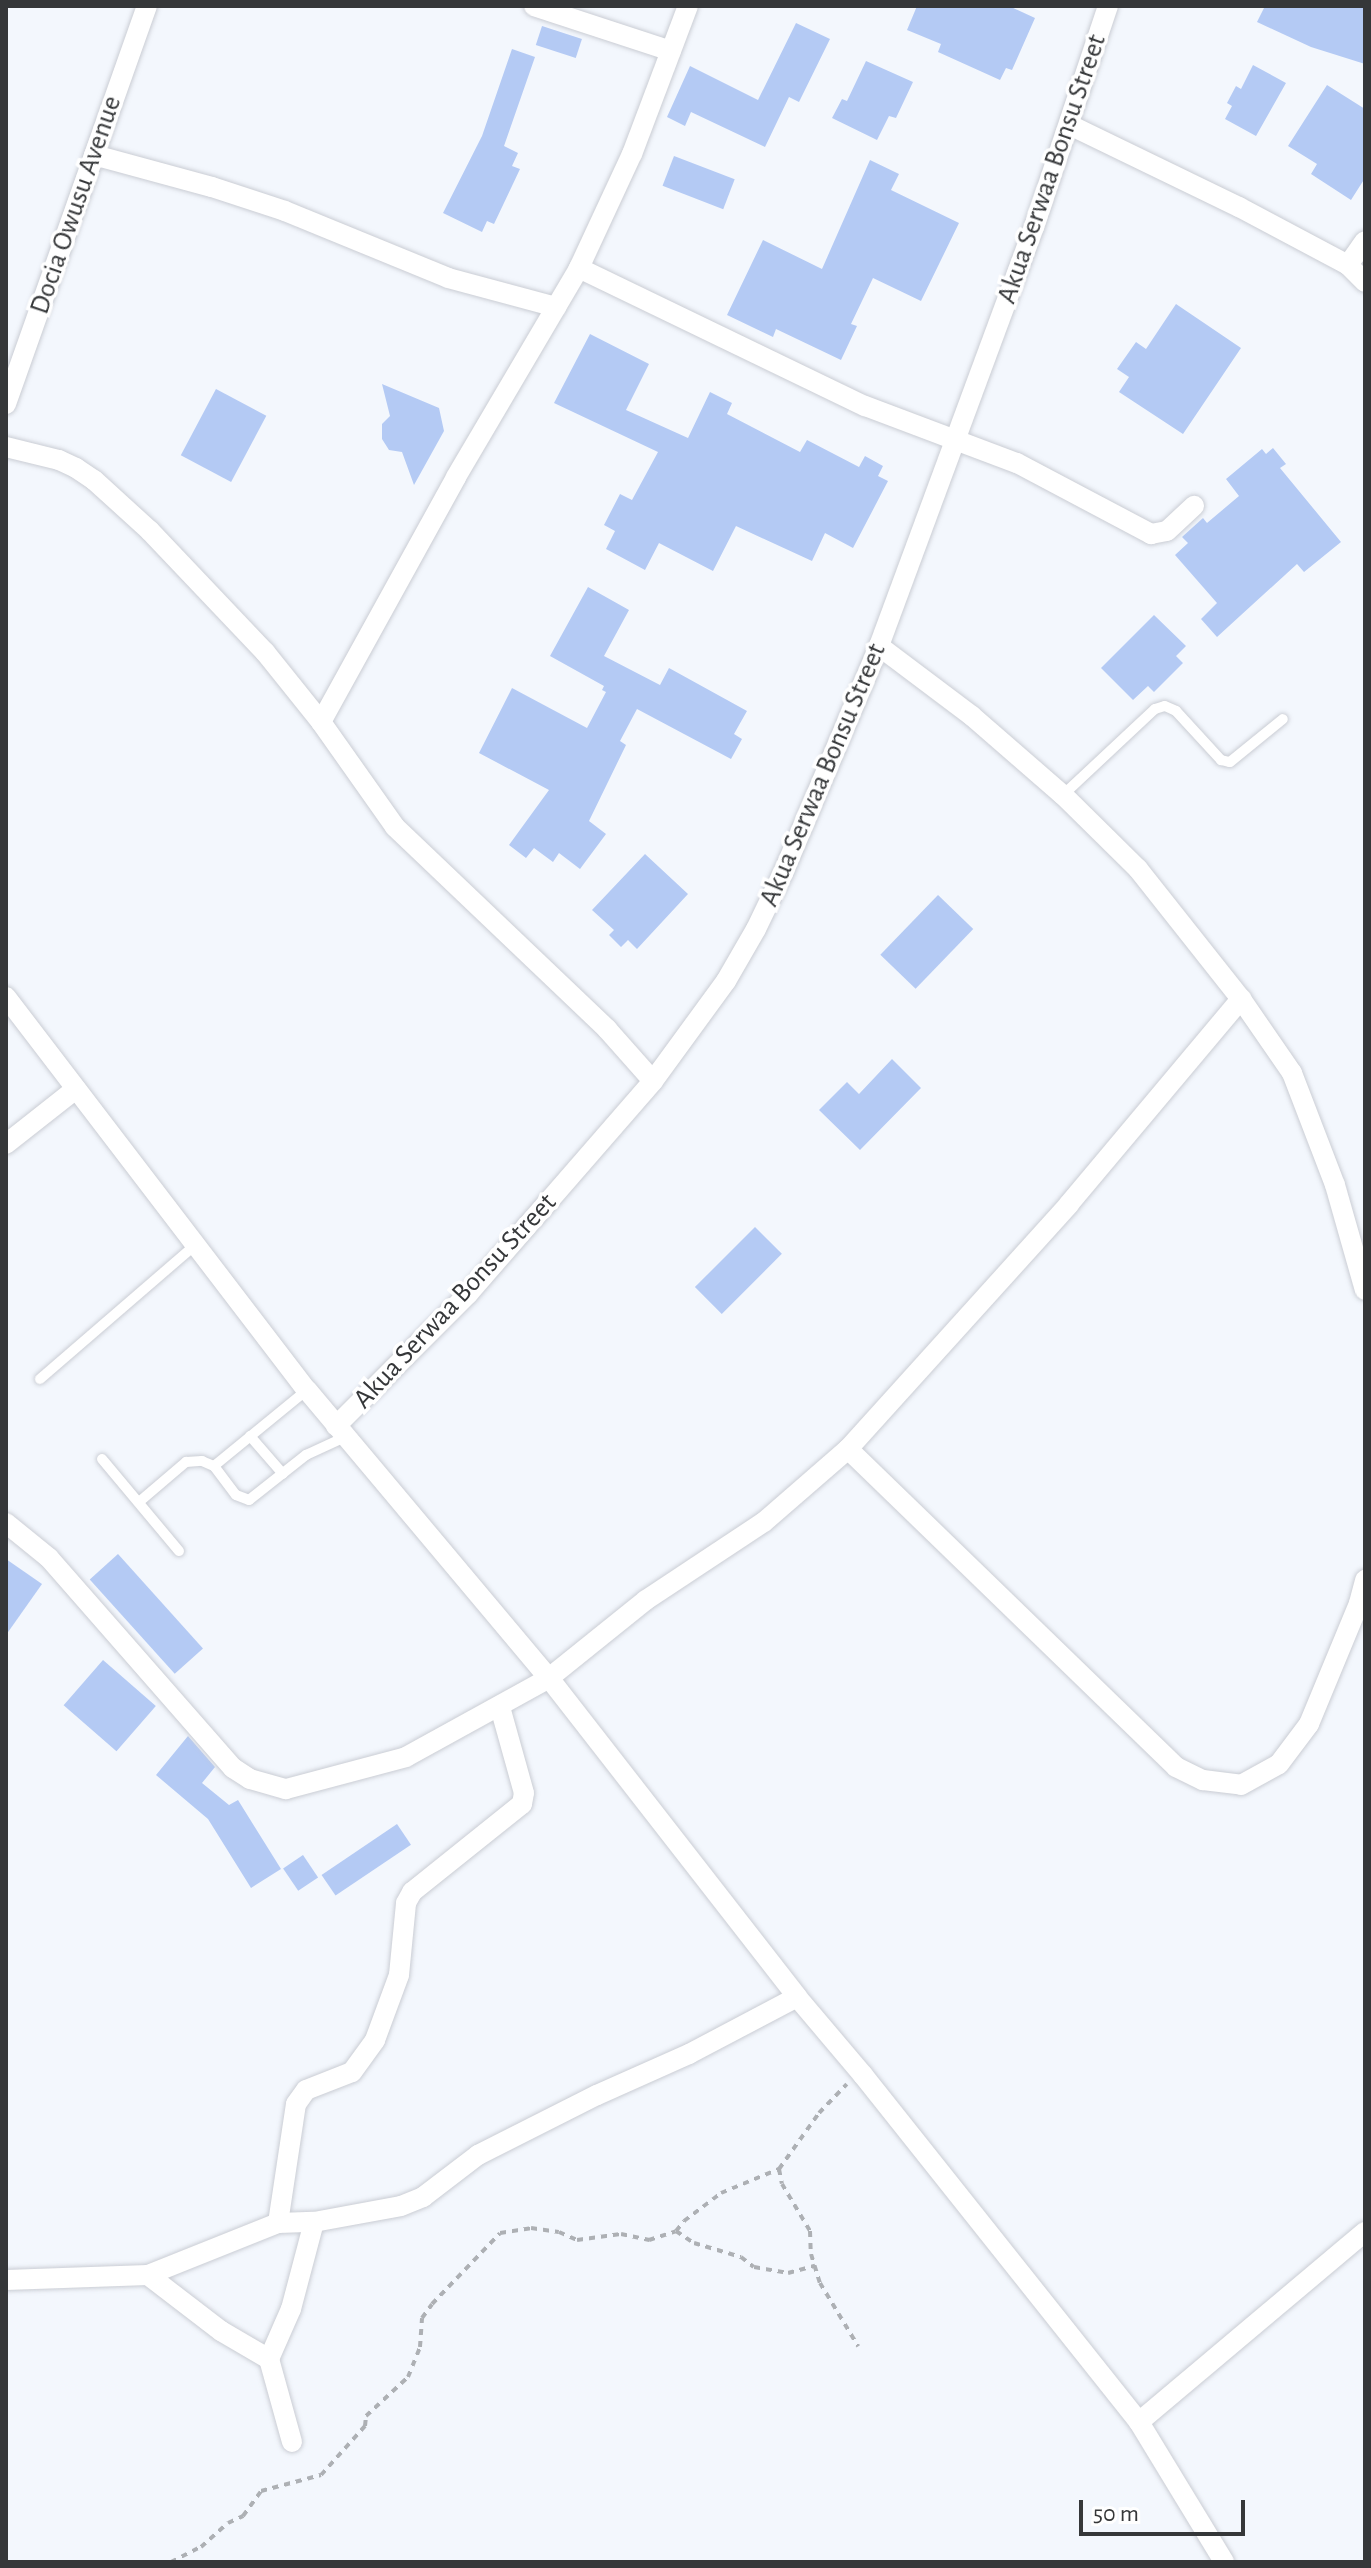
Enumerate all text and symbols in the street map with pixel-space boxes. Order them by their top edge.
street label: Akua Serwaa Bonsu Street [990,30,1114,308]
street label: Docia Owusu Avenue [23,91,129,319]
street label: Akua Serwaa Bonsu Street [752,638,894,912]
street label: Akua Serwaa Bonsu Street [346,1186,564,1416]
scale bar [1083,2484,1249,2534]
text: 50 m [1093,2502,1139,2526]

